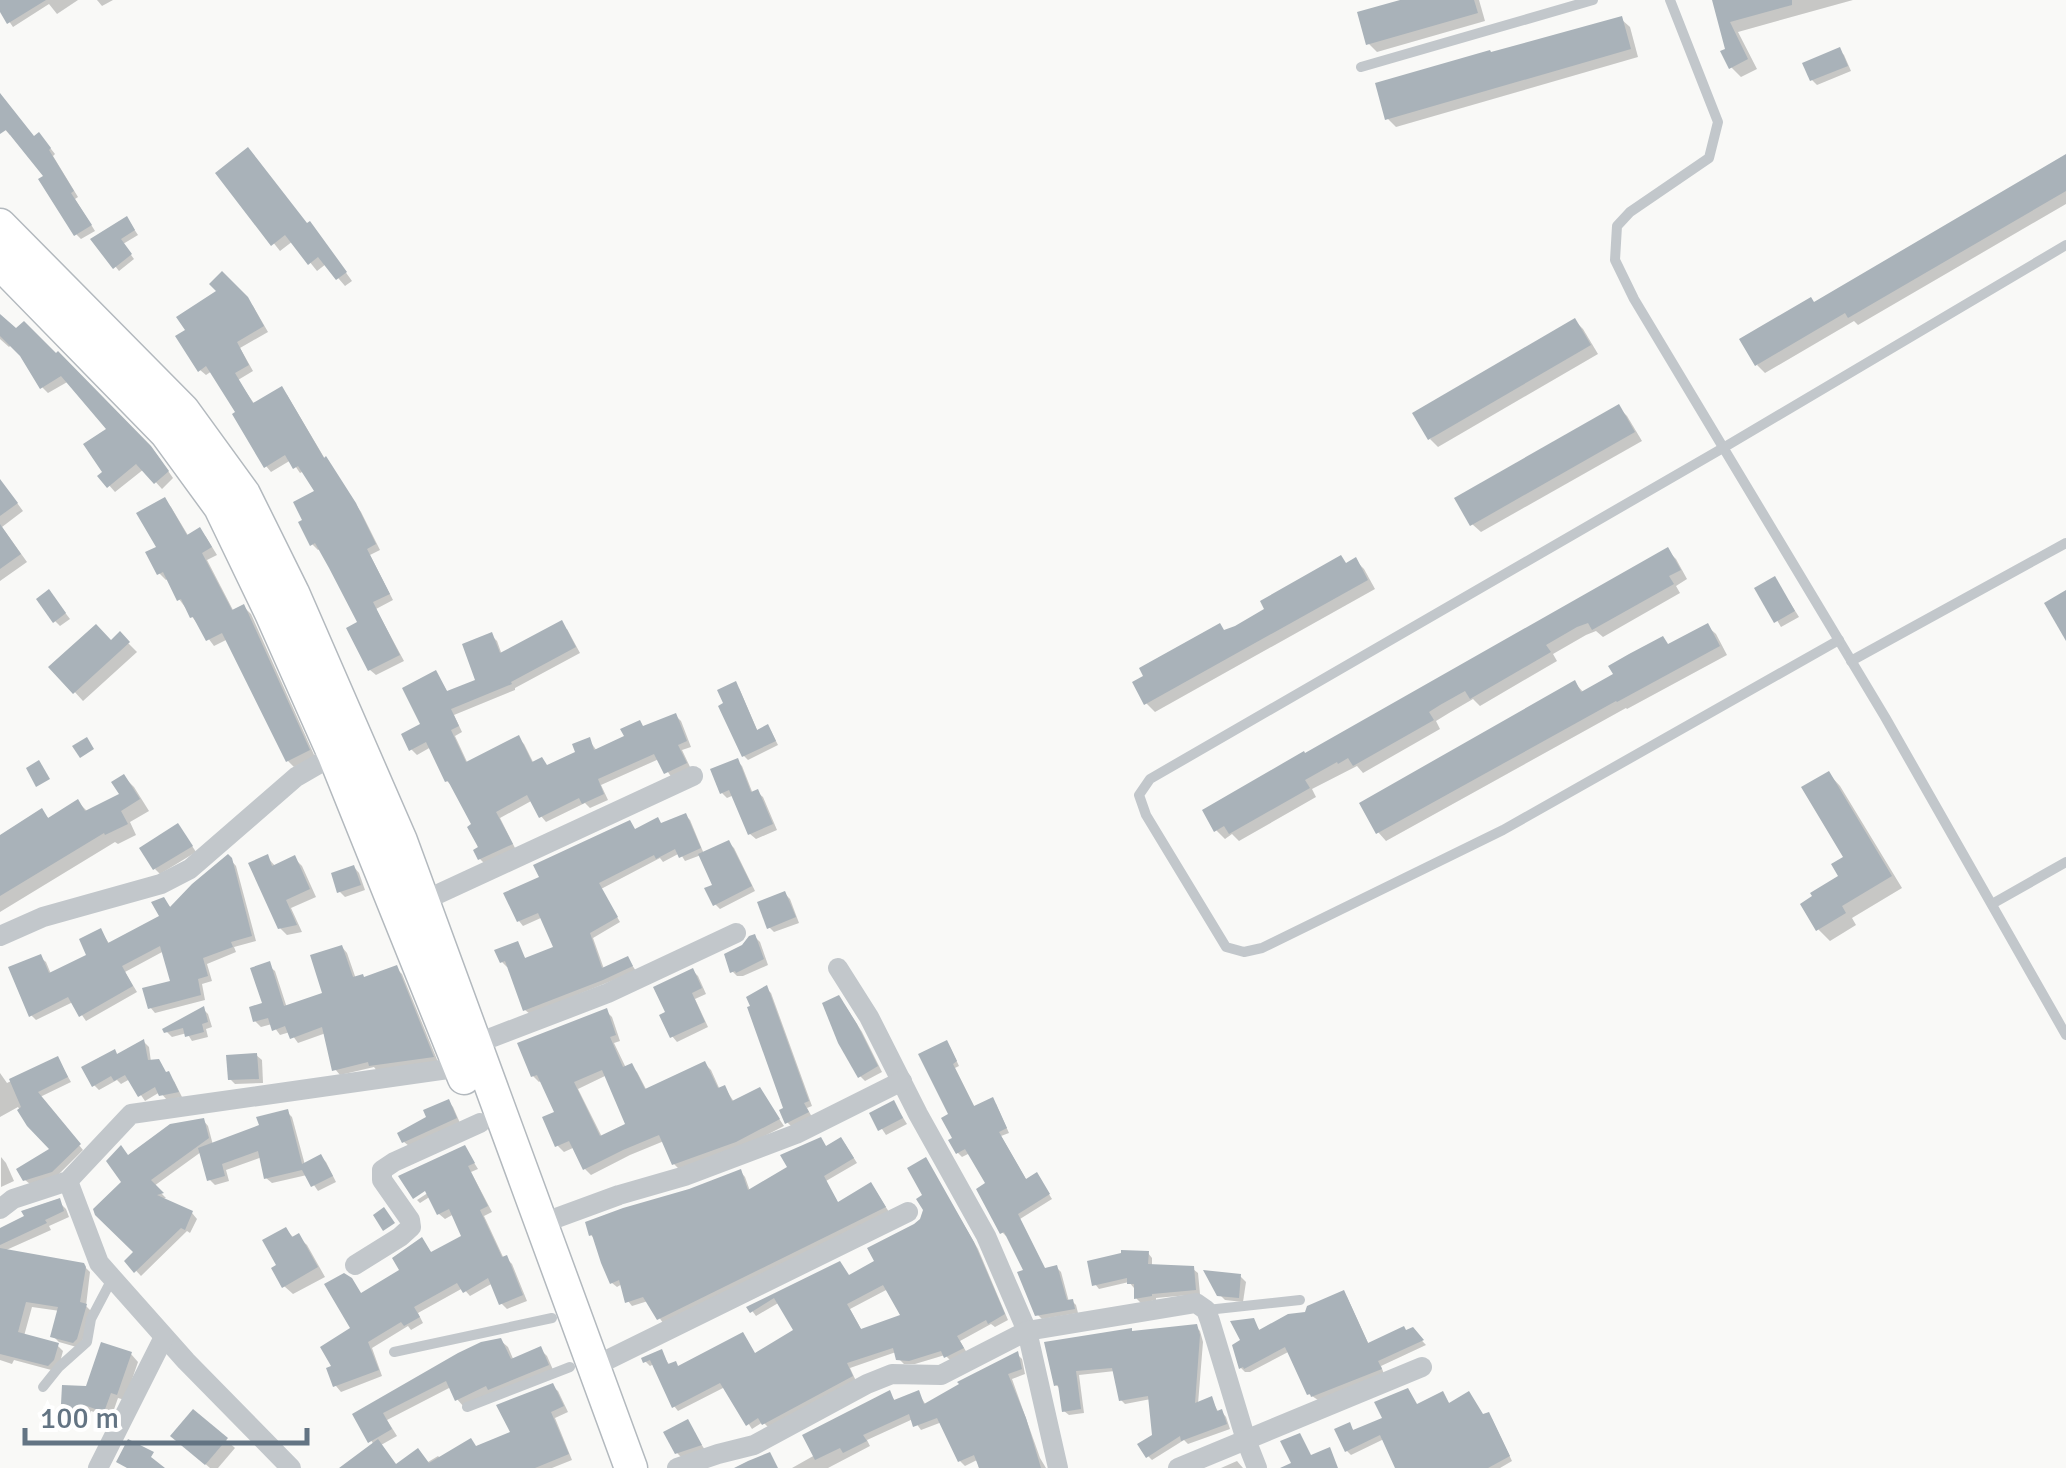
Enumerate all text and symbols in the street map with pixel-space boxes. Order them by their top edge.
scale bar [25,1383,308,1445]
text: 100 m [40,1400,119,1437]

